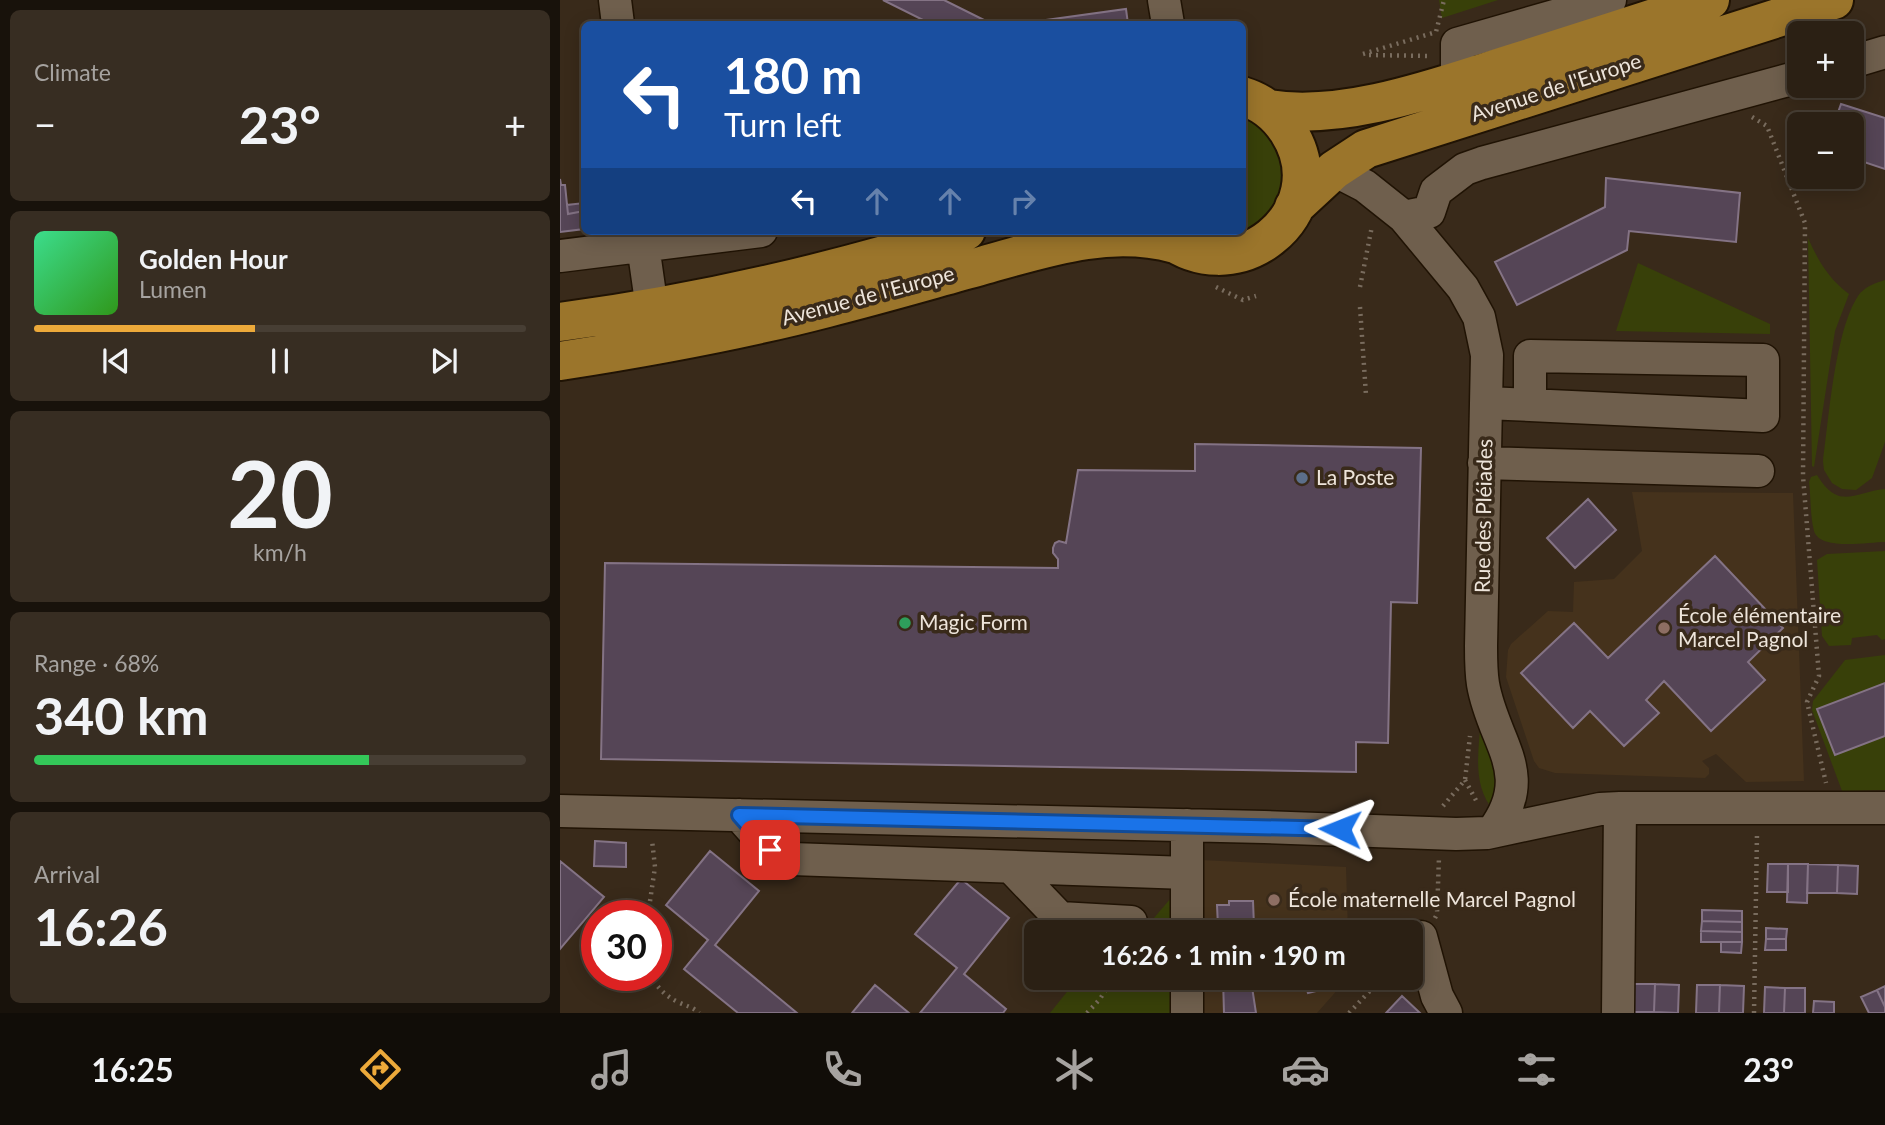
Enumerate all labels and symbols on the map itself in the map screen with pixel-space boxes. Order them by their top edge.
street label: Avenue de l'Europe [1467,47,1644,126]
street label: Avenue de l'Europe [779,259,957,330]
street label: Rue des Pléiades [1469,439,1496,593]
place label: La Poste [1316,464,1394,489]
marker: La Poste [1294,470,1310,486]
place label: École élémentaire Marcel Pagnol [1678,602,1841,651]
place label: Magic Form [919,609,1028,634]
marker: Magic Form [897,615,913,631]
marker: École élémentaire Marcel Pagnol [1656,620,1672,636]
position arrow [1303,792,1377,866]
pin [740,820,800,880]
place label: École maternelle Marcel Pagnol [1288,886,1576,911]
marker: École maternelle Marcel Pagnol [1266,892,1282,908]
speed limit sign: 30 [581,900,672,991]

